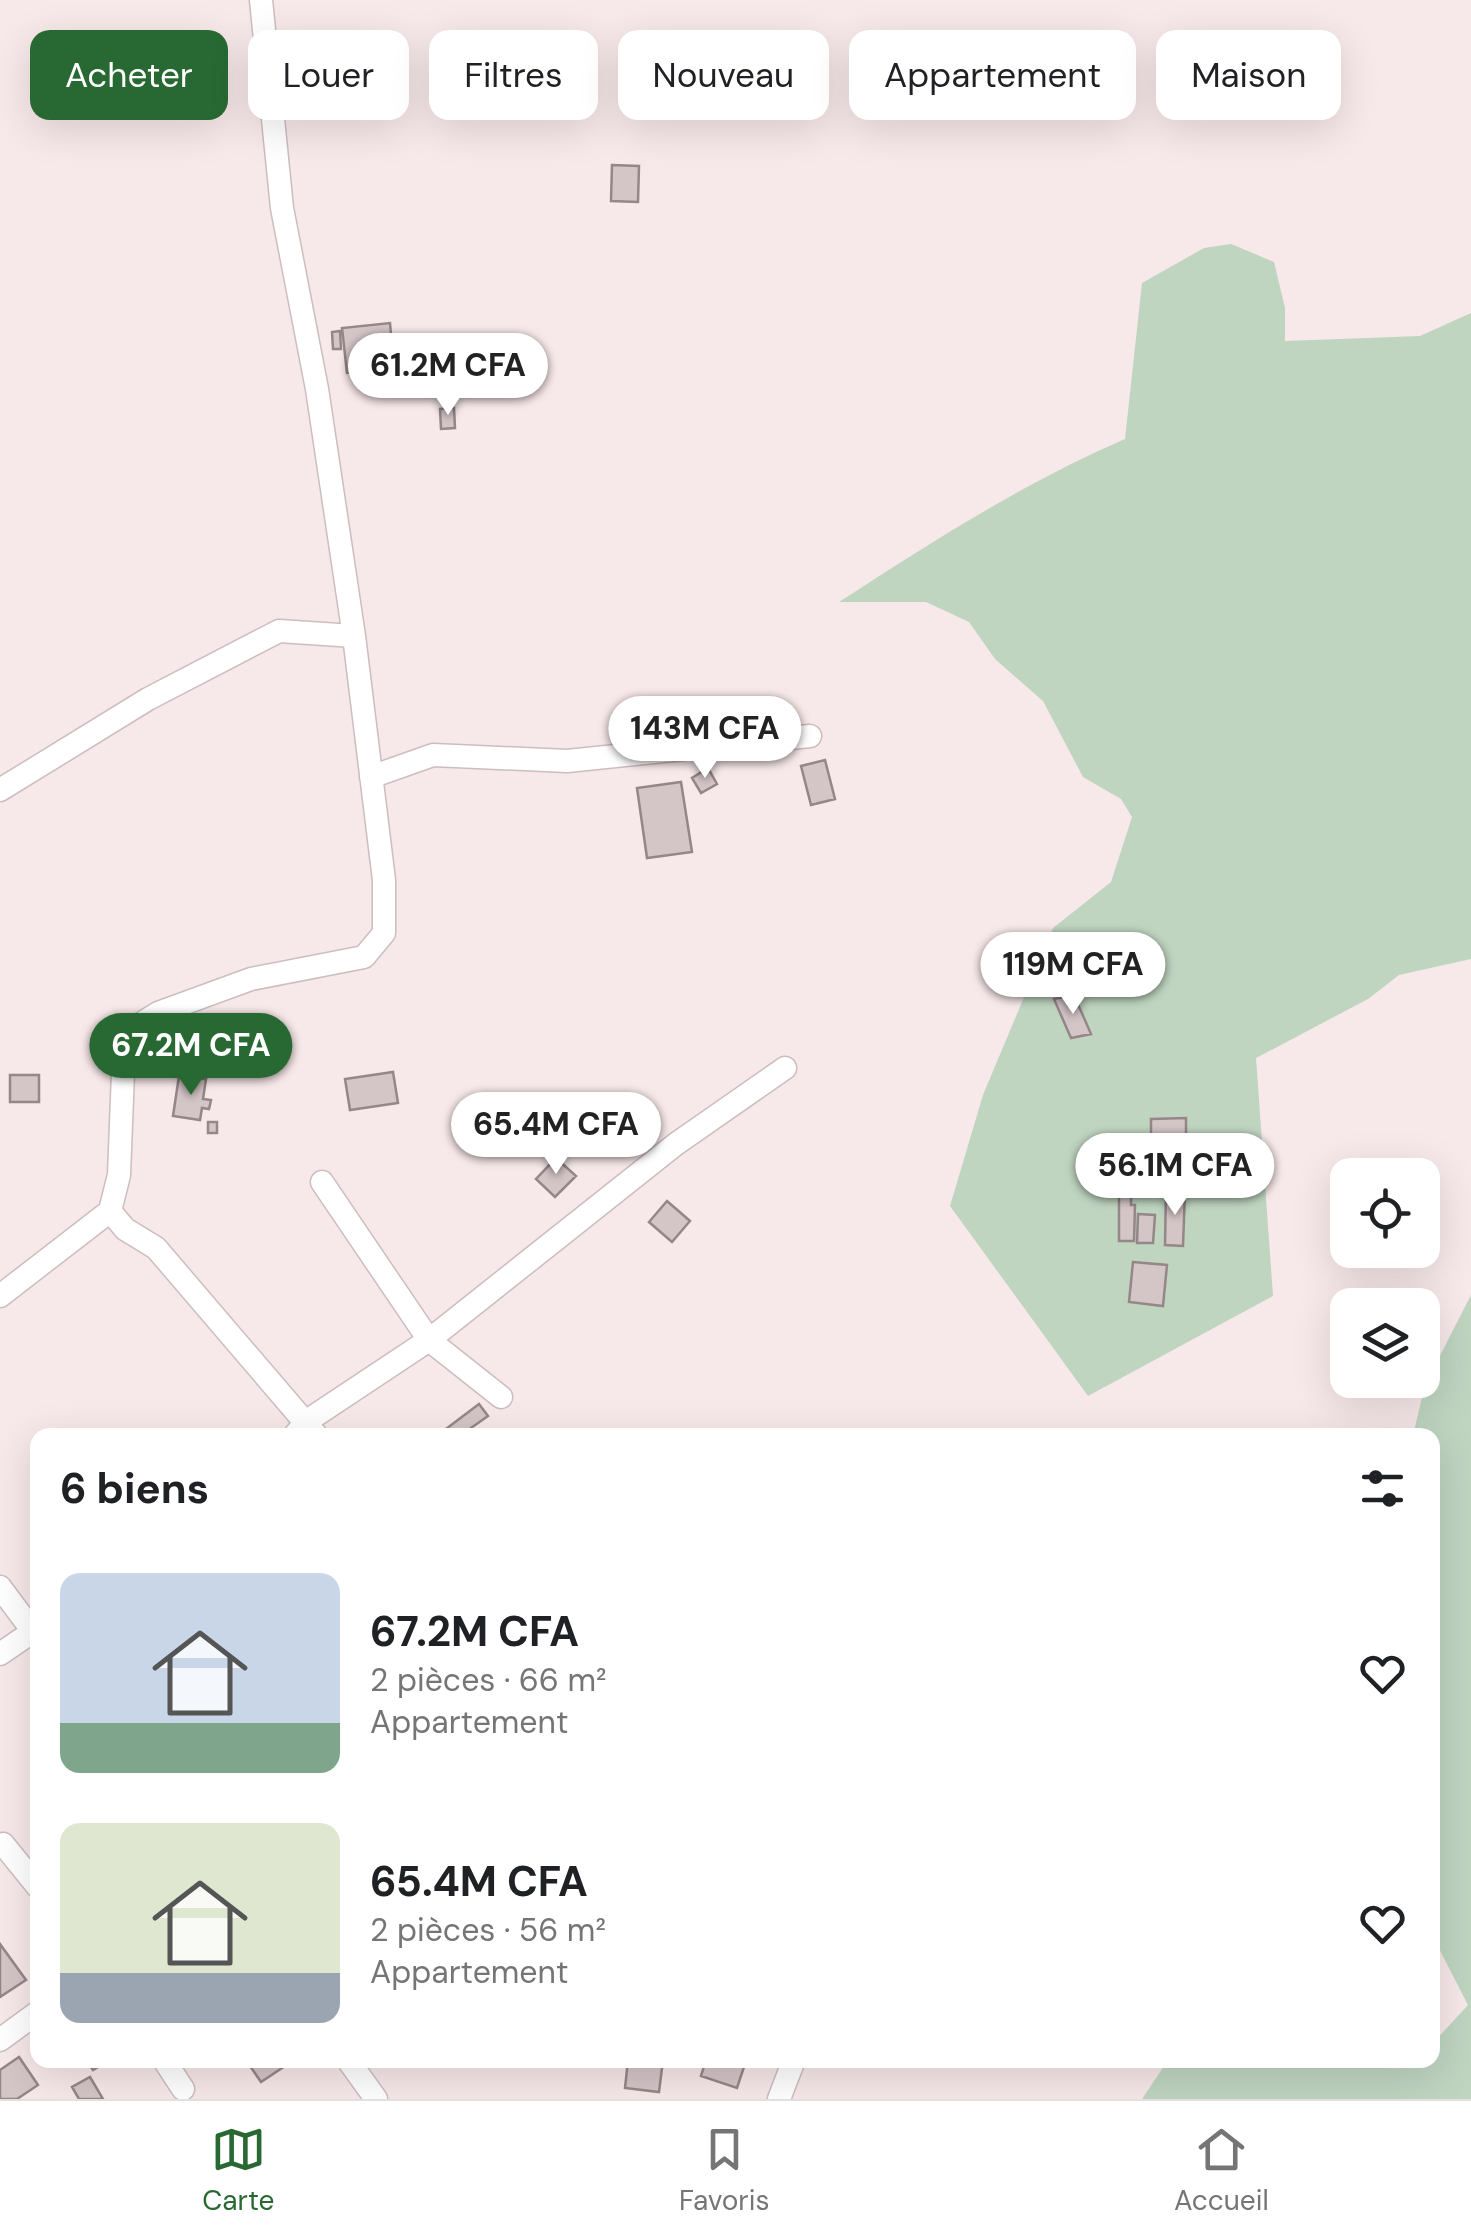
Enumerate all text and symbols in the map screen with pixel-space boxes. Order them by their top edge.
chip: Acheter [30,30,228,120]
chip: Louer [248,30,409,120]
chip: Filtres [429,30,598,120]
chip: Nouveau [618,30,829,120]
chip: Appartement [849,30,1136,120]
chip: Maison [1156,30,1341,120]
pin: 61.2M CFA [334,333,562,418]
text: 61.2M CFA [370,344,526,386]
pin: 143M CFA [602,696,808,781]
text: 143M CFA [630,707,780,749]
pin: 119M CFA [970,932,1176,1017]
text: 119M CFA [1002,943,1144,985]
pin: 67.2M CFA [77,1013,305,1098]
text: 67.2M CFA [111,1024,271,1066]
pin: 65.4M CFA [442,1092,670,1177]
text: 65.4M CFA [473,1103,639,1145]
pin: 56.1M CFA [1061,1133,1289,1218]
text: 56.1M CFA [1097,1144,1253,1186]
map controls [1330,1158,1440,1398]
button: locate [1330,1158,1440,1268]
button: layers [1330,1288,1440,1398]
text: 6 biens [60,1461,209,1516]
icon: filters [1355,1461,1410,1516]
text: 67.2M CFA [370,1604,579,1659]
icon: home [140,1613,260,1733]
icon: heart [1355,1646,1410,1701]
text: 2 pièces · 66 m² [370,1659,607,1701]
text: Appartement [370,1701,568,1743]
text: 65.4M CFA [370,1854,588,1909]
icon: home [140,1863,260,1983]
icon: heart [1355,1896,1410,1951]
text: 2 pièces · 56 m² [370,1909,606,1951]
text: Appartement [370,1951,568,1993]
tab: Carte [202,2122,274,2219]
tab: Favoris [679,2122,769,2219]
tab: Accueil [1174,2122,1269,2219]

